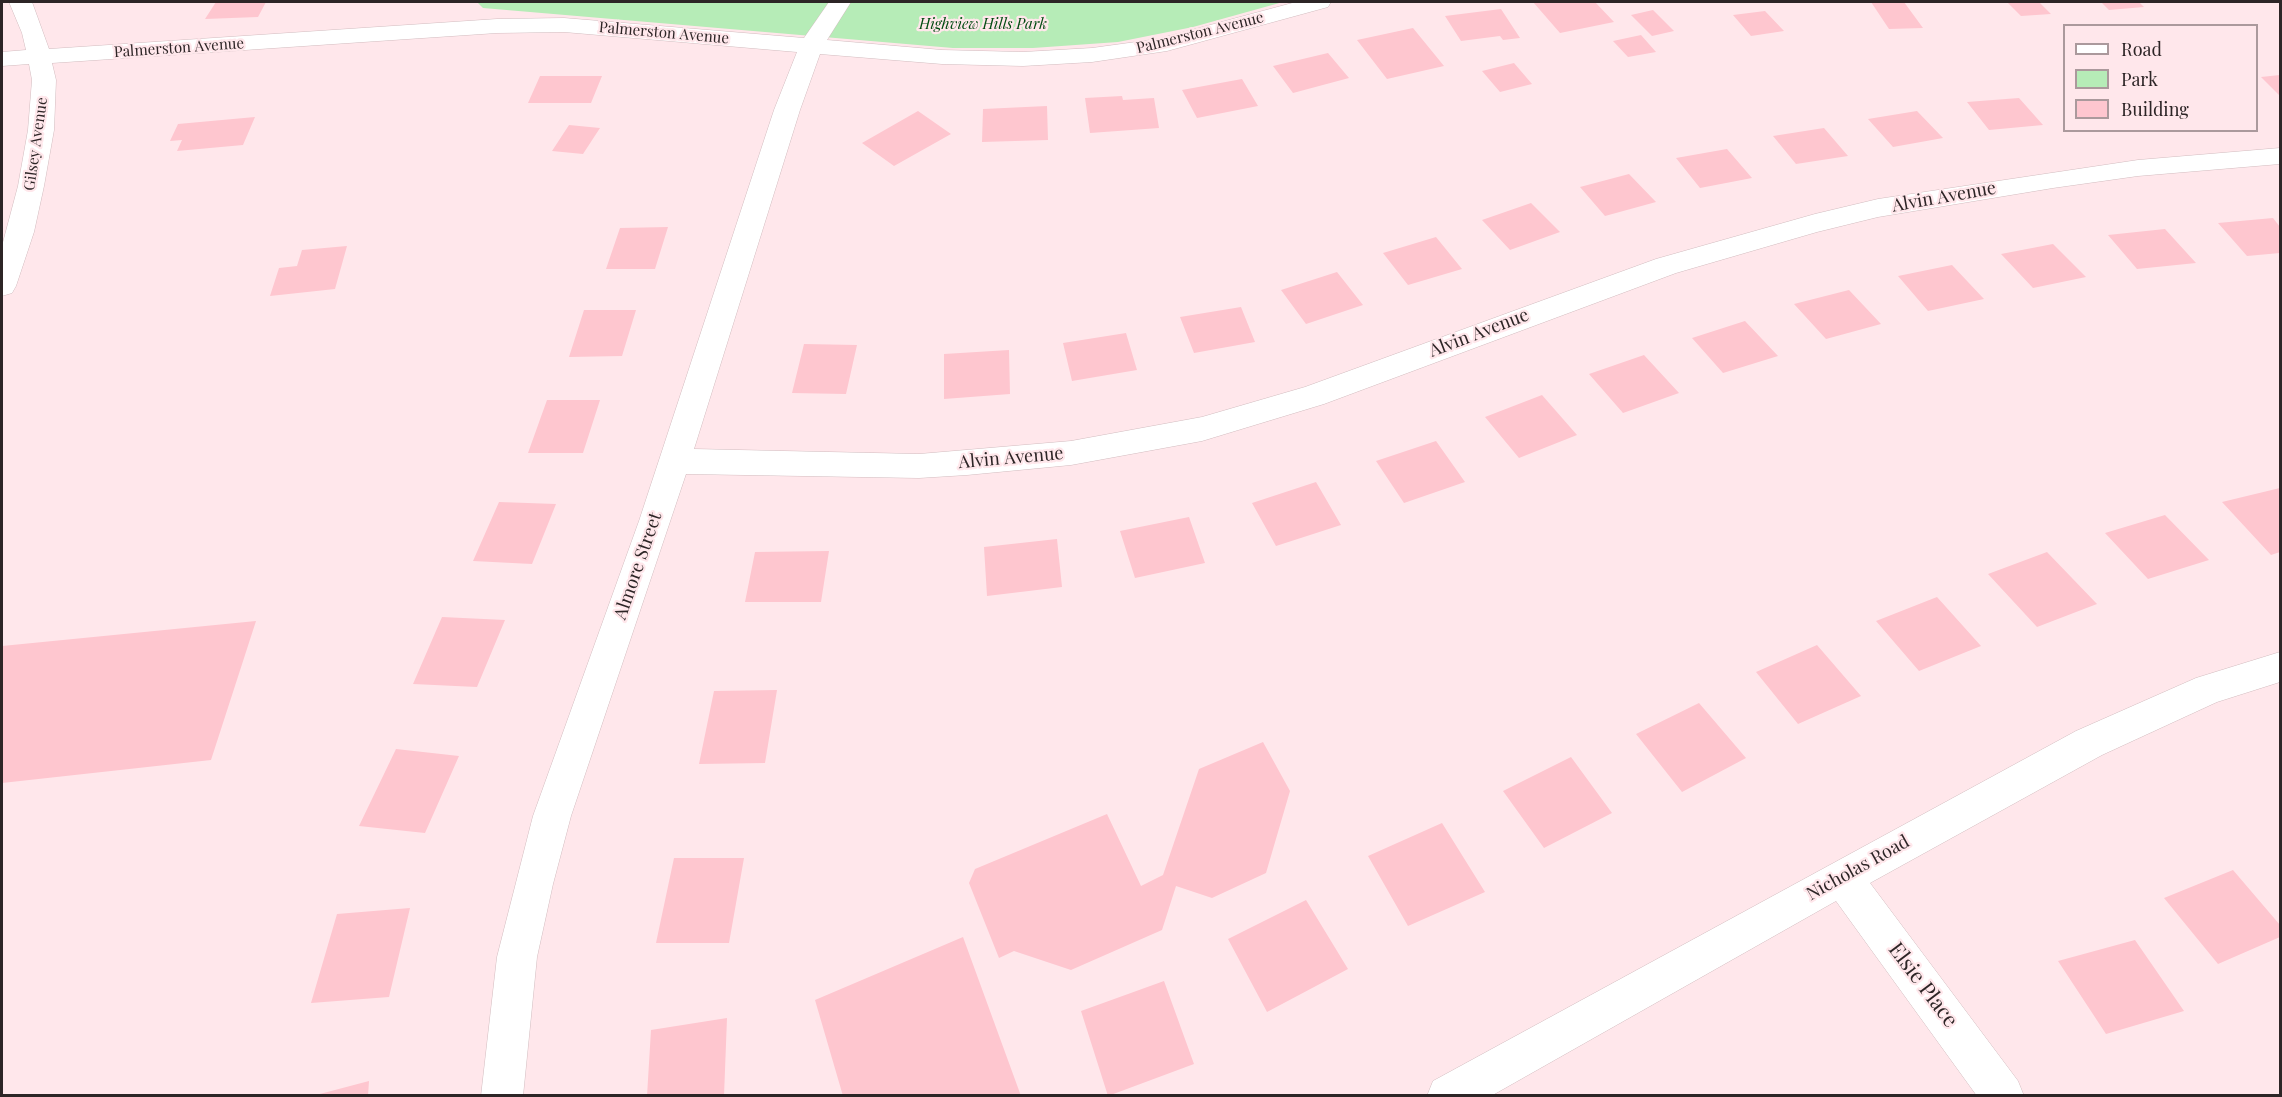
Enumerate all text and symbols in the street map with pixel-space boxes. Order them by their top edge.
street label: Palmerston Avenue [1135,8,1265,58]
park label: Highview Hills Park [919,15,1047,33]
street label: Palmerston Avenue [598,18,730,48]
legend [2063,24,2258,132]
street label: Palmerston Avenue [113,34,245,62]
text: Road [2121,37,2162,61]
text: Park [2121,67,2158,91]
street label: Gilsey Avenue [21,96,51,192]
text: Building [2121,97,2189,121]
street label: Alvin Avenue [1890,177,1998,217]
street label: Alvin Avenue [1426,304,1532,362]
street label: Alvin Avenue [958,443,1064,473]
street label: Almore Street [610,510,666,622]
street label: Nicholas Road [1803,831,1913,905]
street label: Elsie Place [1883,938,1963,1032]

